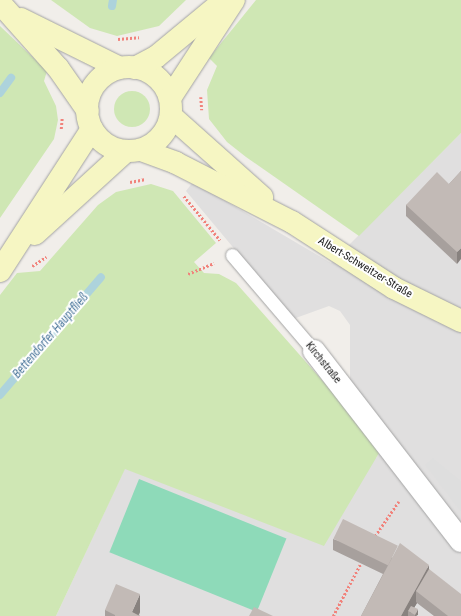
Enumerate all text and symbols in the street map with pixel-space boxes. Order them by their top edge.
street label: Albert-Schweitzer-Straße [316,235,414,301]
water label: Bettendorfer Hauptfließ [10,291,92,381]
street label: Kirchstraße [302,340,344,386]

